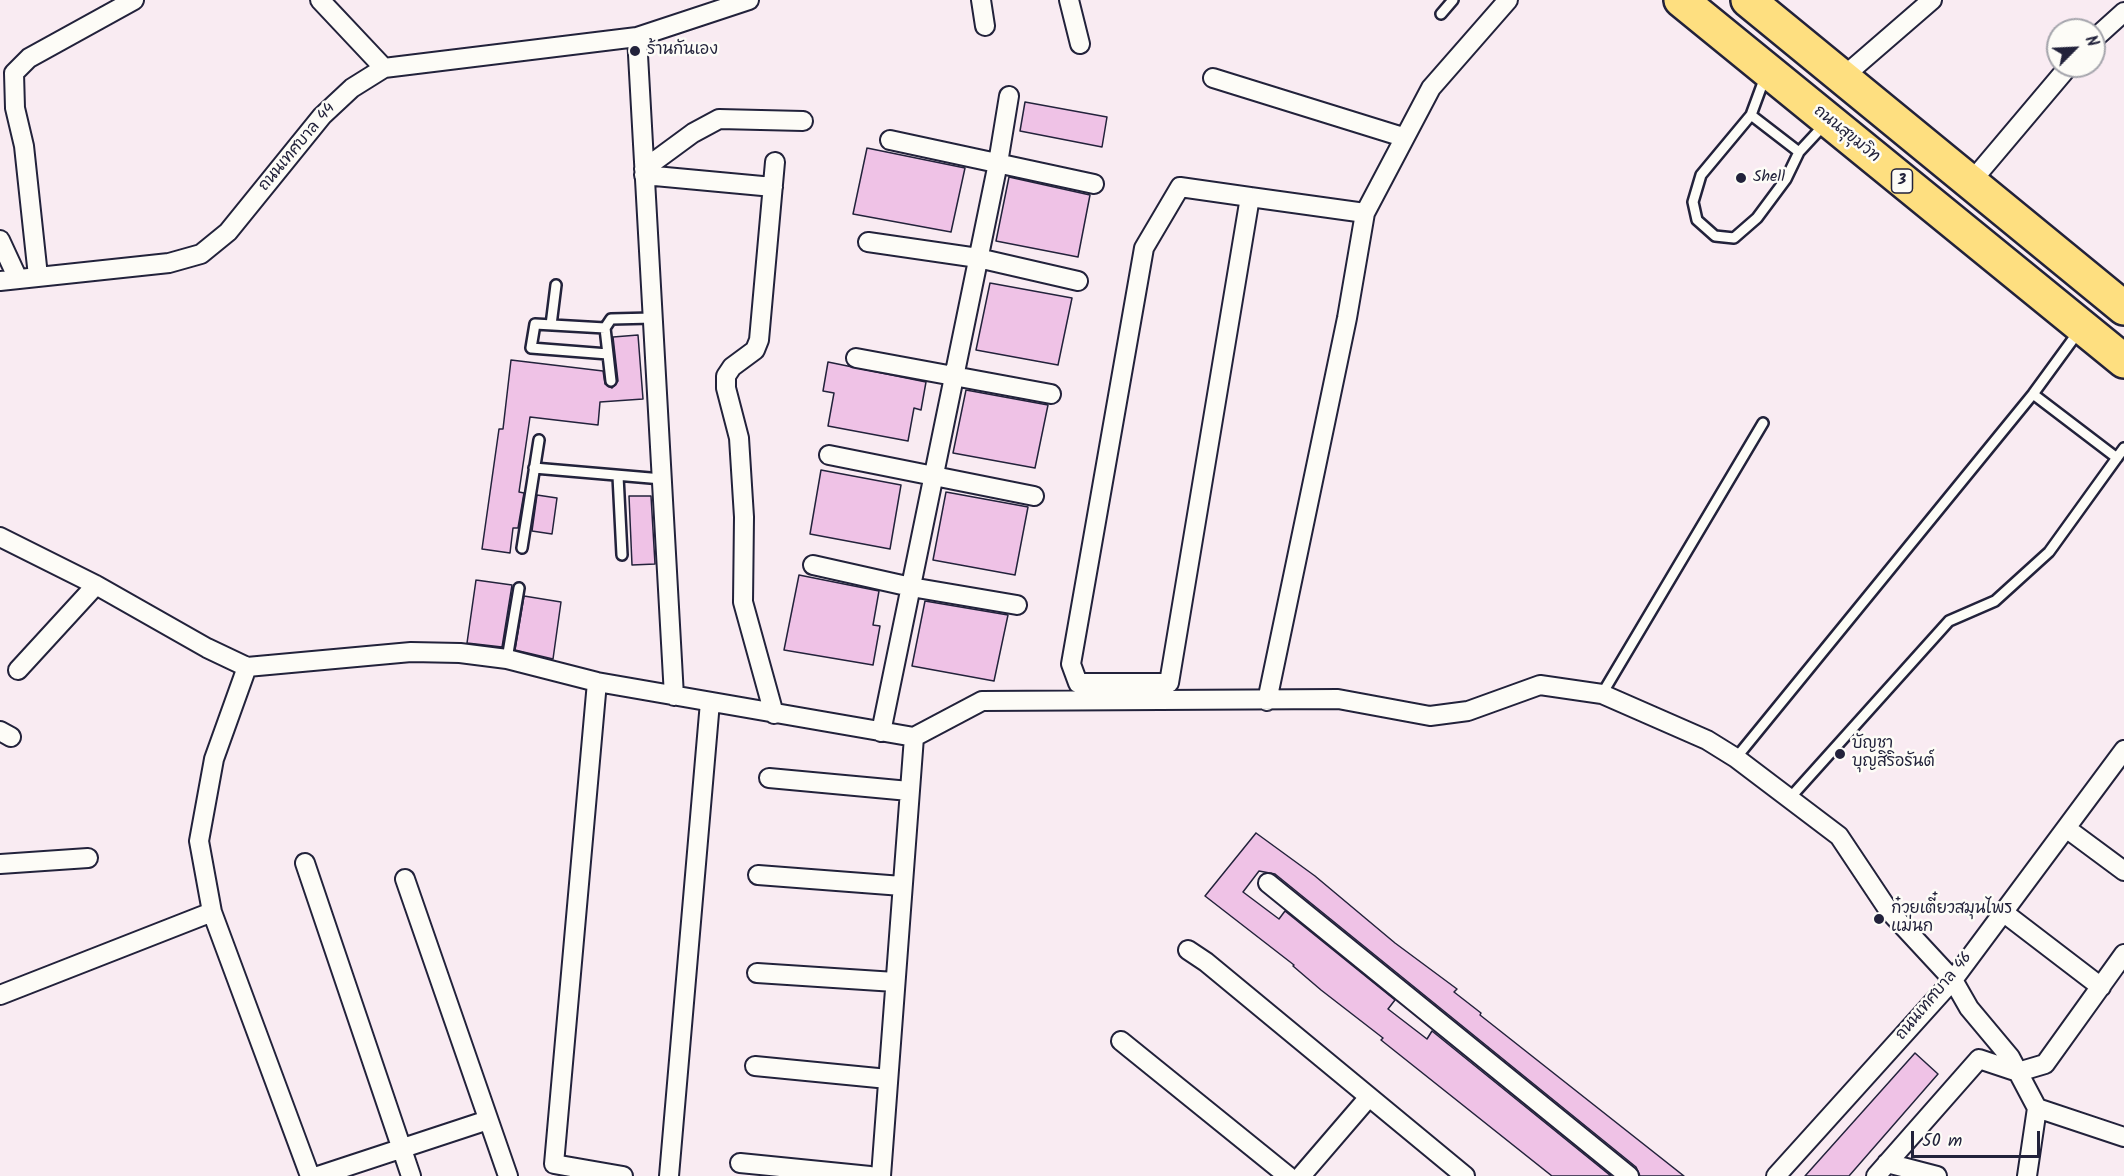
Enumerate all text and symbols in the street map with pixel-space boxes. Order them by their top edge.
north arrow [2046,18,2106,78]
text: N [2078,32,2105,51]
place label: ร้านกันเอง [647,41,718,61]
marker: ร้านกันเอง [628,44,642,58]
street label: ถนนเทศบาล 44 [256,100,340,196]
street label: ถนนสุขุมวิท [1809,102,1883,168]
place label: Shell [1753,168,1785,188]
road number: 3 [1892,169,1912,193]
marker: Shell [1734,171,1748,185]
place label: บัญชา บุญสิริอรันต์ [1852,735,1935,773]
marker: บัญชา บุญสิริอรันต์ [1833,747,1847,761]
place label: ก๋วยเตี๋ยวสมุนไพร แม่นก [1891,900,2012,938]
marker: ก๋วยเตี๋ยวสมุนไพร แม่นก [1872,912,1886,926]
street label: ถนนเทศบาล 46 [1893,949,1977,1045]
scale bar [1914,1119,2043,1157]
text: 50 m [1922,1127,1962,1156]

